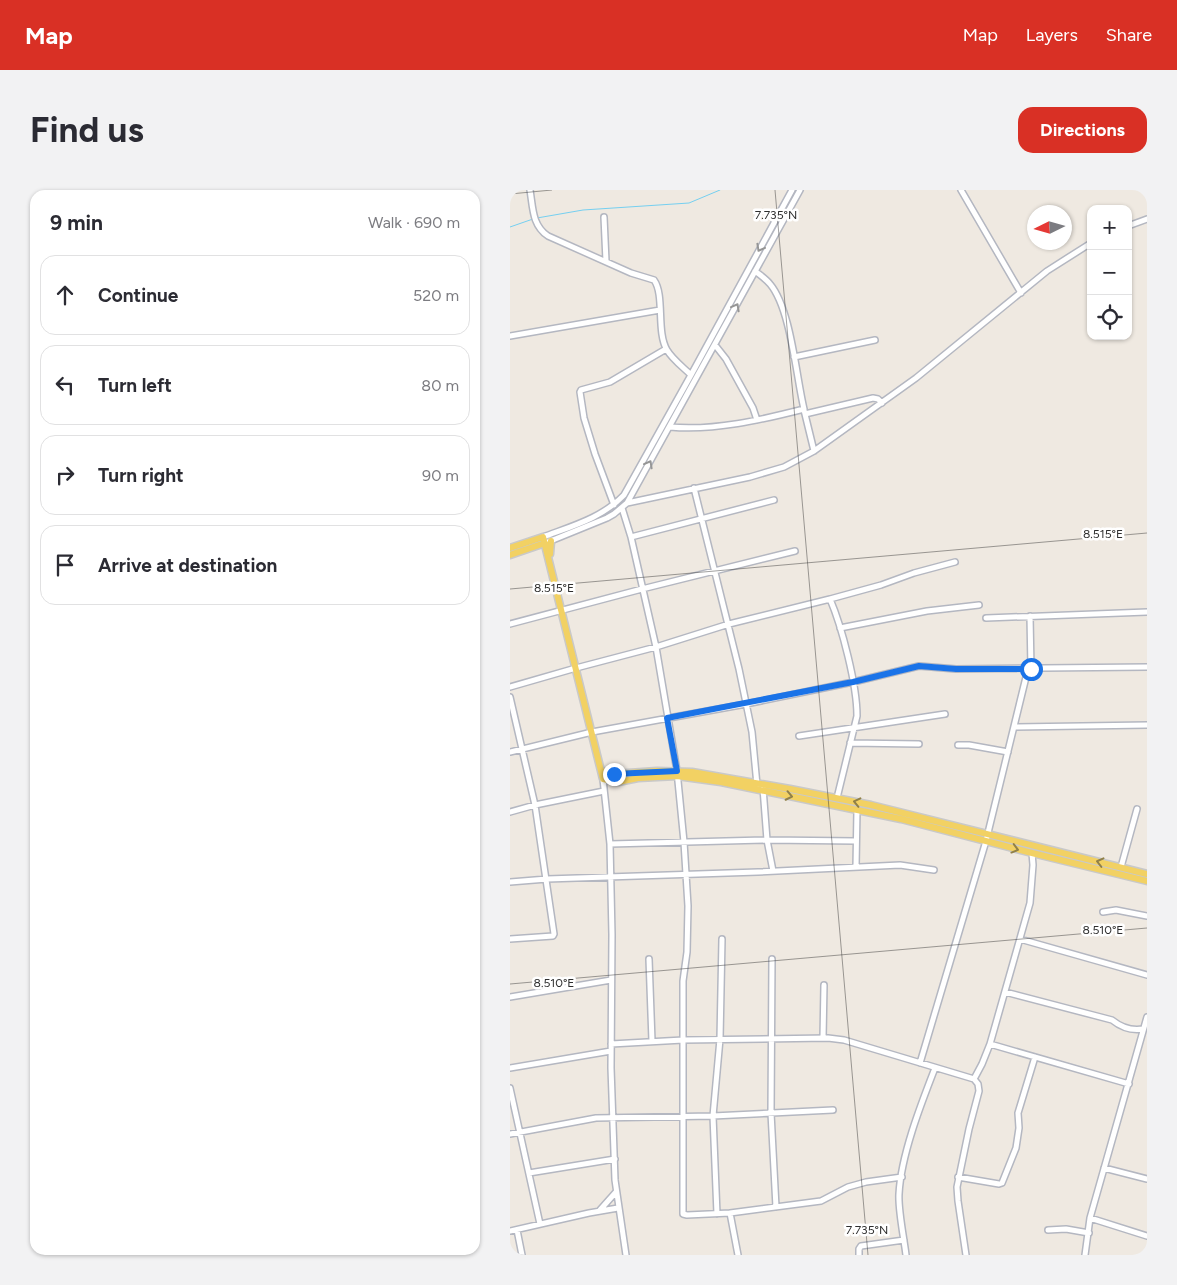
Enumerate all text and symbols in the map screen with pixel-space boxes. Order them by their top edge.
text: Map [25,21,73,50]
text: Map [963,24,998,46]
text: Layers [1026,24,1078,46]
text: Share [1106,24,1152,46]
button: Directions [1018,107,1147,153]
text: Find us [30,109,144,151]
north arrow [1027,205,1072,250]
map controls [1087,205,1132,340]
button: + [1087,205,1132,250]
text: 7.735°N [755,208,797,222]
text: 9 min [50,210,103,235]
text: Walk · 690 m [368,213,460,232]
one-way arrow [756,243,766,252]
button: − [1087,250,1132,295]
icon: ahead [51,281,79,309]
text: Continue [98,284,178,307]
text: 520 m [413,286,459,305]
button: locate [1087,295,1132,340]
one-way arrow [729,303,739,312]
icon: left [51,371,79,399]
text: Turn left [98,374,172,397]
text: 80 m [421,376,459,395]
icon: right [51,461,79,489]
one-way arrow [643,461,653,470]
text: Turn right [98,464,184,487]
text: 90 m [422,466,459,485]
text: 8.515°E [1083,527,1123,541]
icon: arrive [51,551,79,579]
text: Arrive at destination [98,554,277,577]
text: 8.515°E [534,581,574,595]
route start [1020,658,1043,681]
route end [603,763,626,786]
one-way arrow [784,790,793,801]
one-way arrow [852,797,861,808]
one-way arrow [1011,843,1020,854]
one-way arrow [1095,857,1104,868]
text: 8.510°E [1083,923,1123,937]
text: 8.510°E [534,976,574,990]
text: 7.735°N [846,1223,888,1237]

